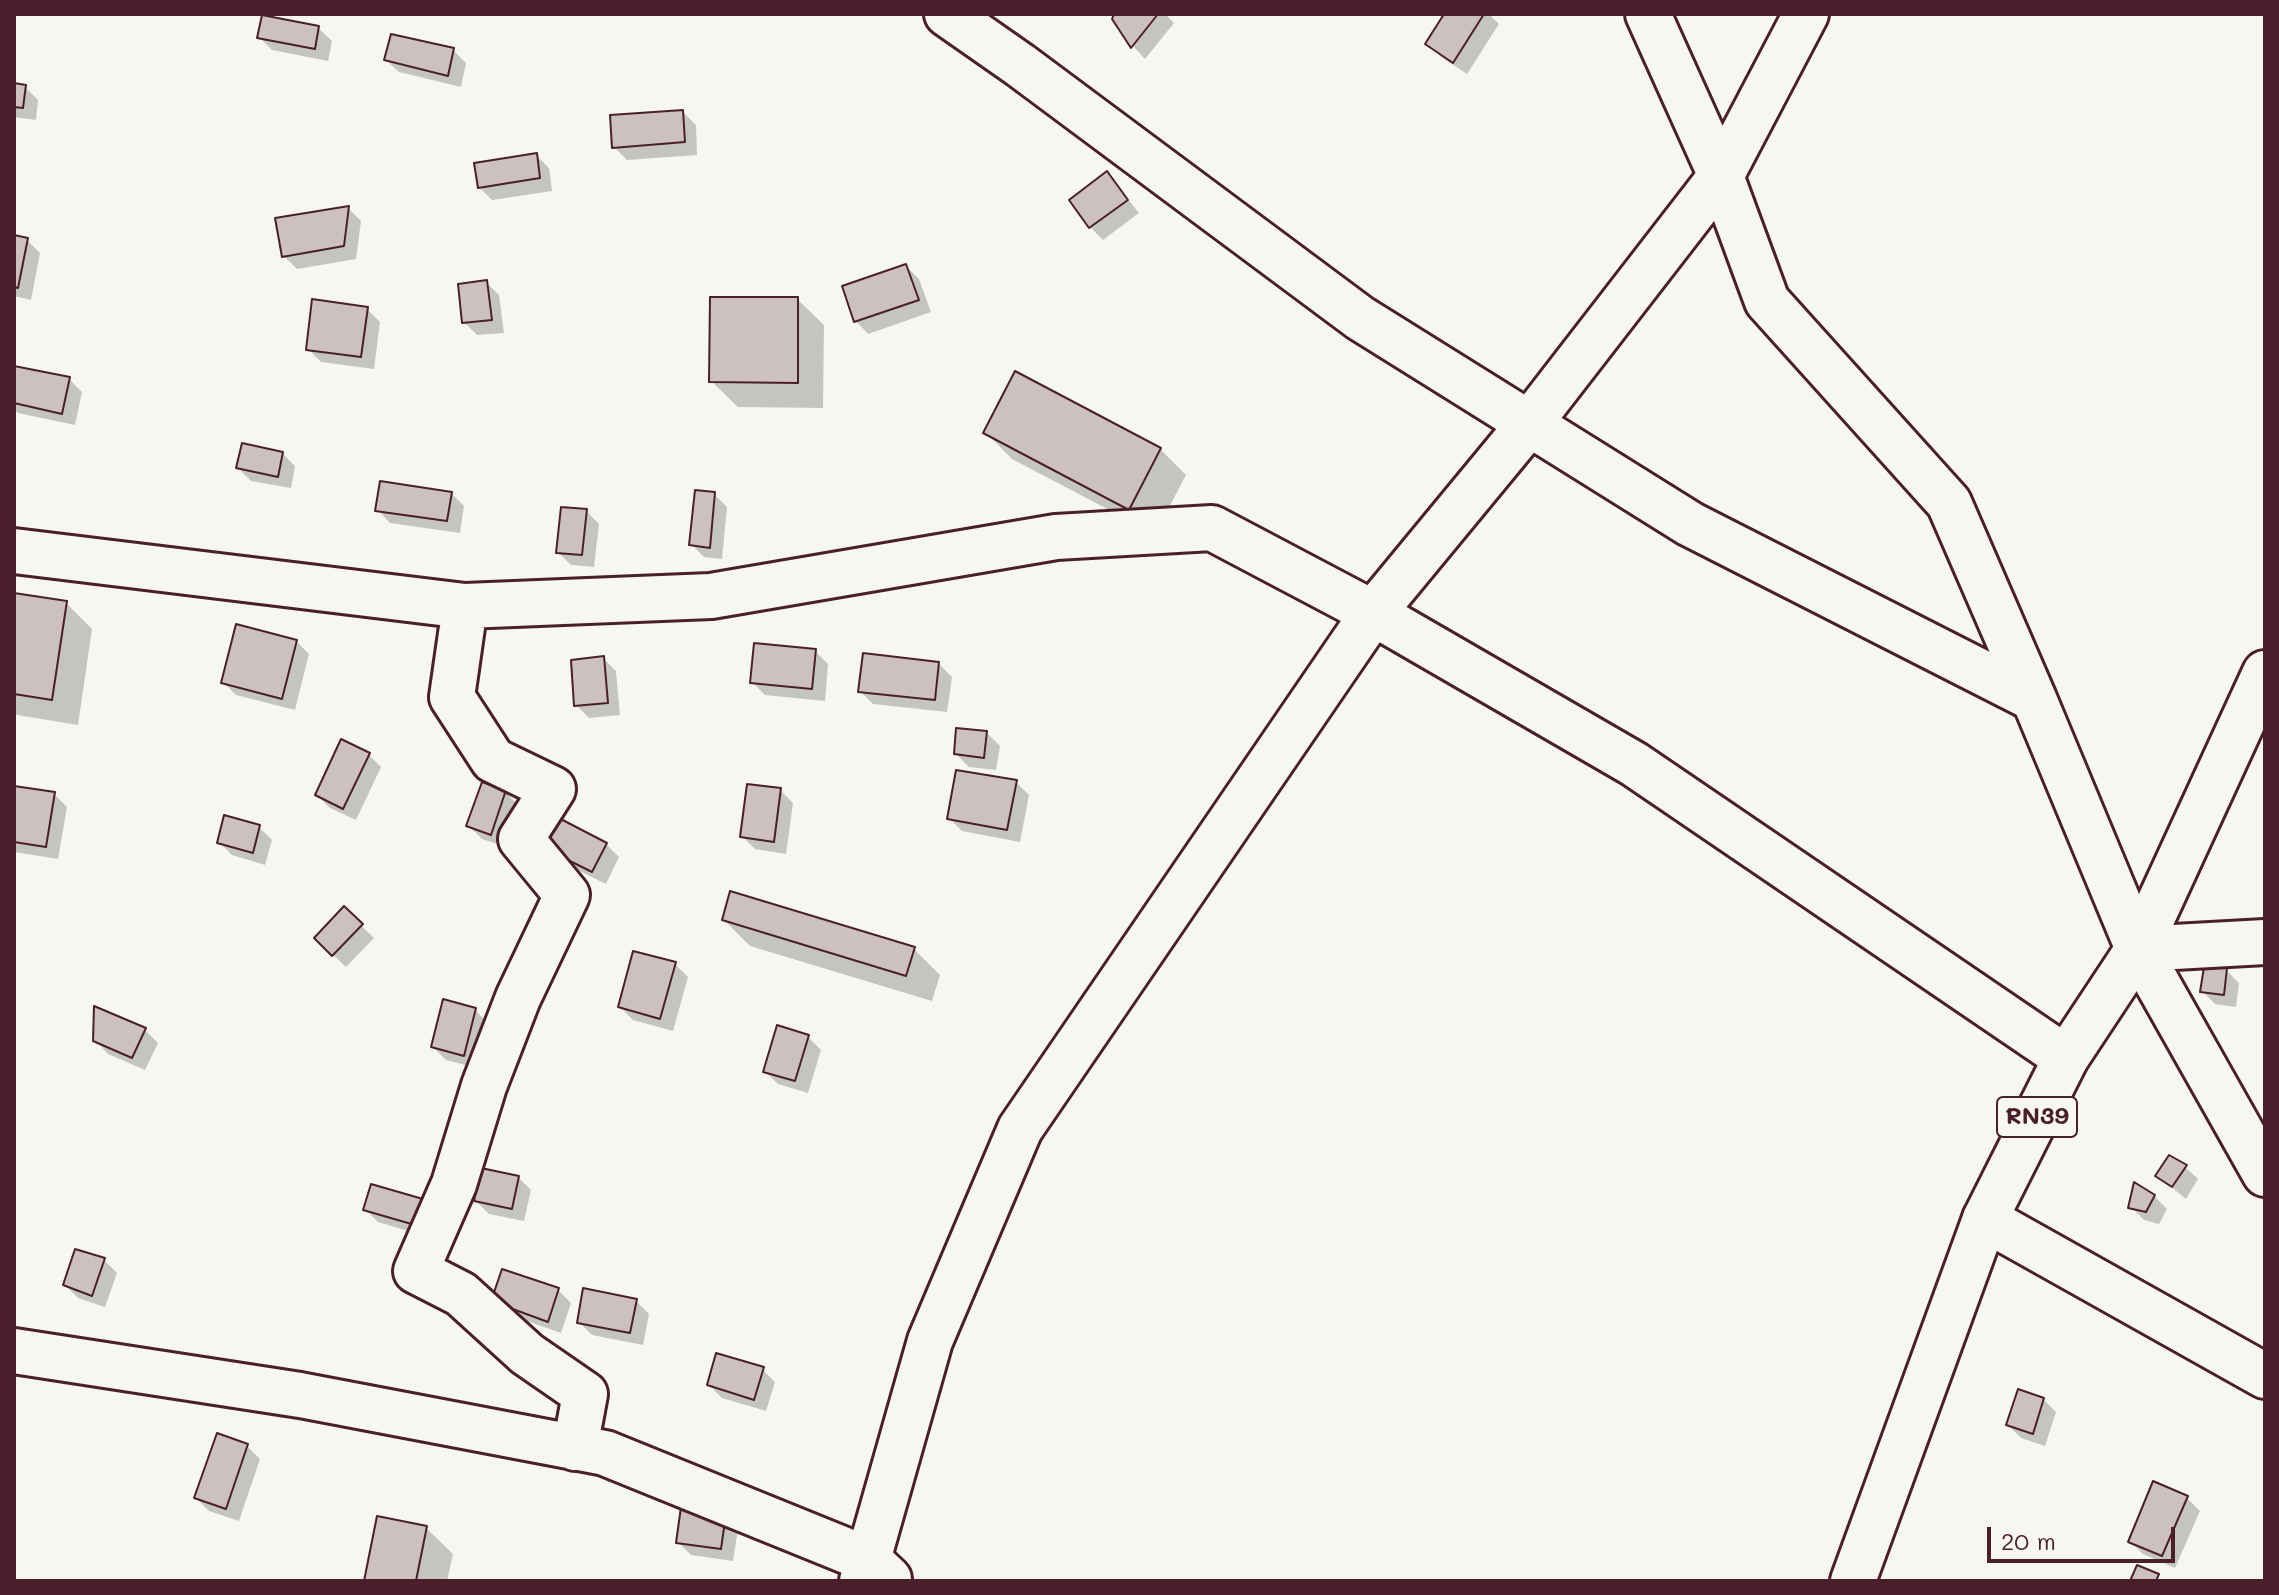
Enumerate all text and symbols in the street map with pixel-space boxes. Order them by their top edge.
road number: RN39 [1997,1097,2077,1137]
scale bar [1991,1511,2179,1561]
text: 20 m [2001,1525,2056,1556]

